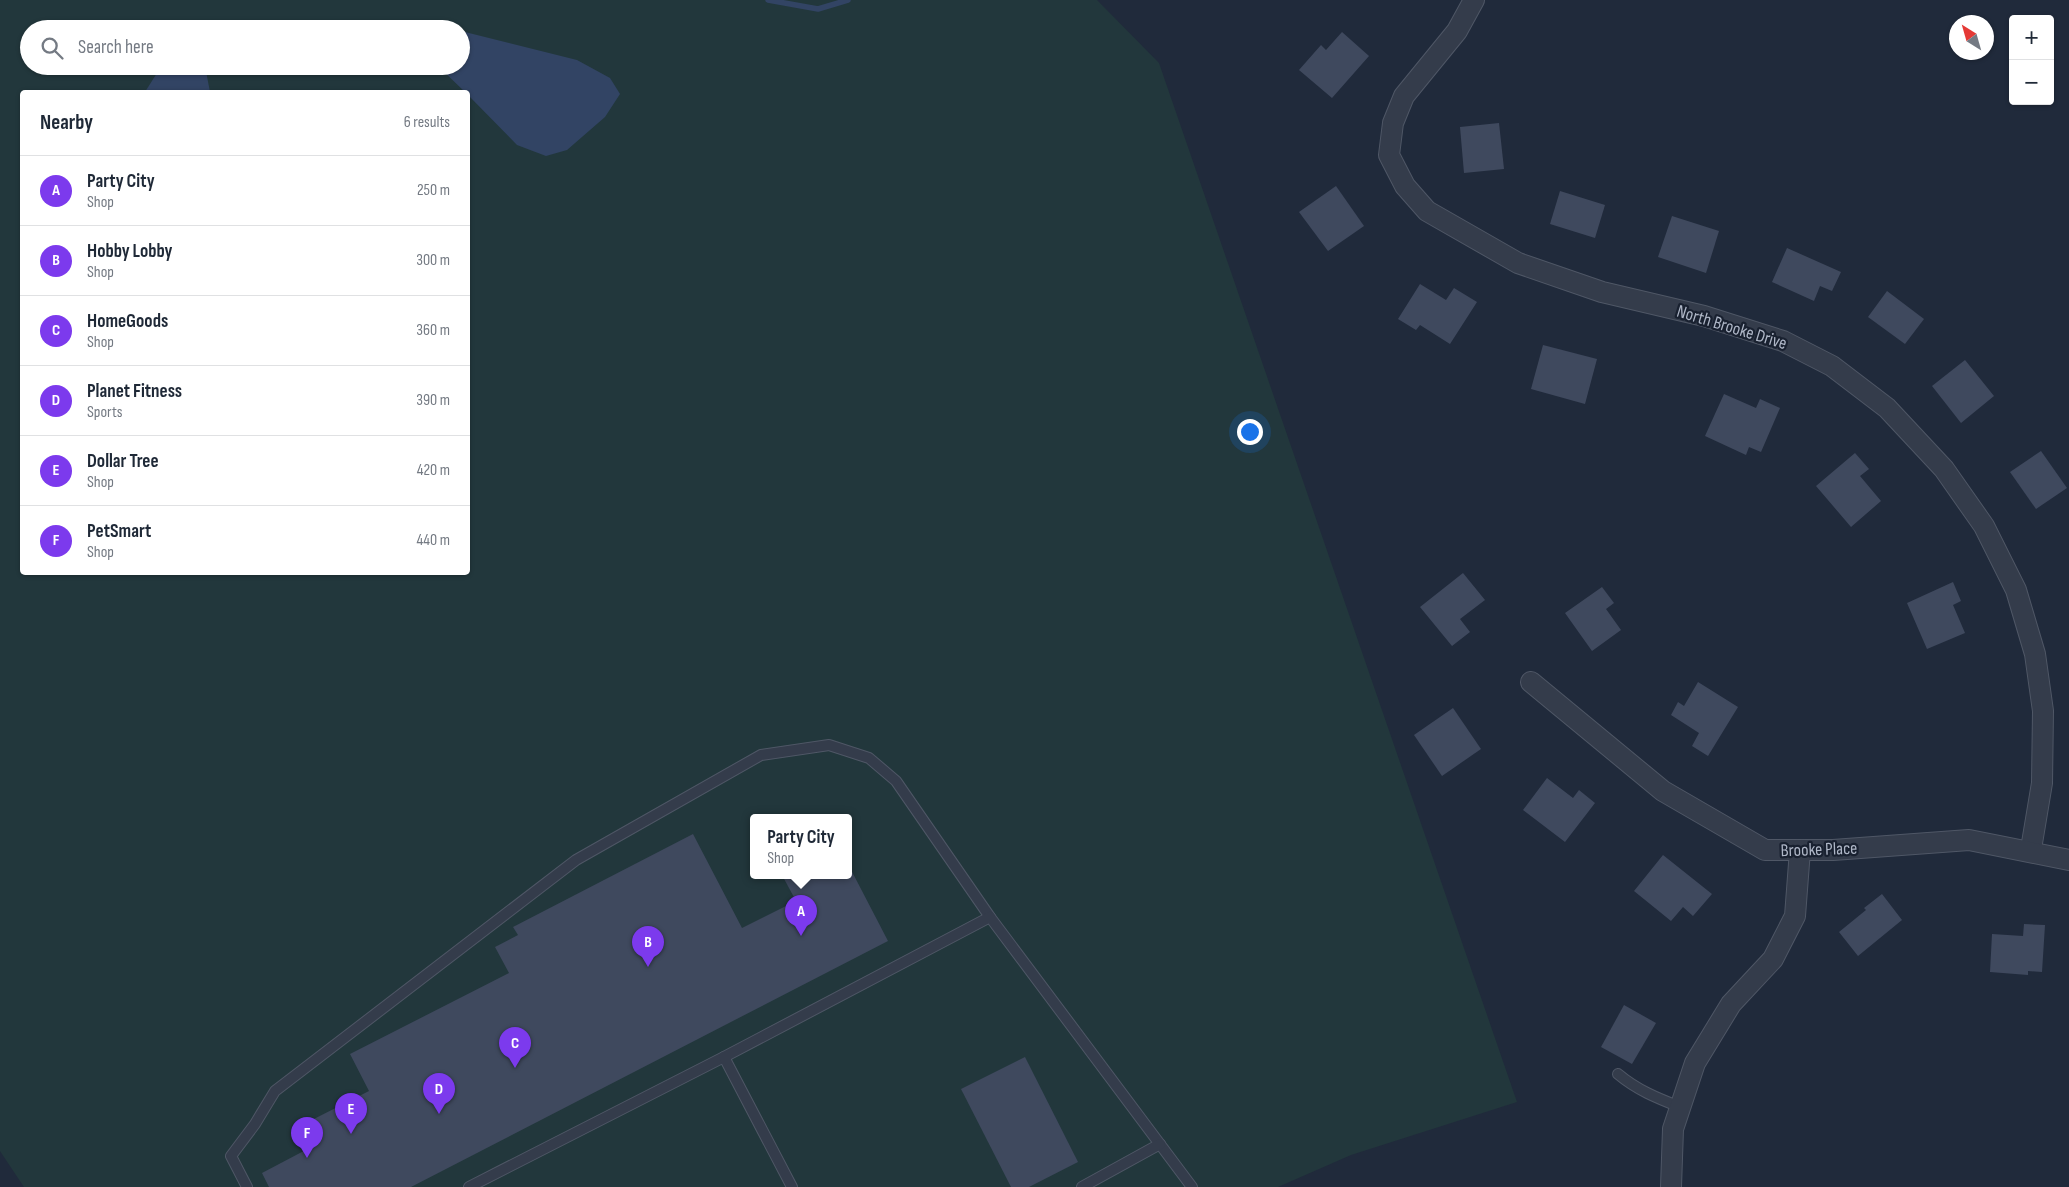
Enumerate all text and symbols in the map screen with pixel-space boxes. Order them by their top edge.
north arrow [1949,15,1994,60]
map controls [2009,15,2054,105]
button: + [2009,15,2054,60]
search box [20,20,470,75]
icon: search [38,34,66,62]
text: Search here [78,36,154,59]
button: − [2009,60,2054,105]
text: Nearby [40,110,93,135]
text: 6 results [404,113,450,132]
text: Party City [87,170,155,193]
text: A [52,181,60,200]
text: 250 m [417,181,450,200]
text: Shop [87,193,114,212]
text: Hobby Lobby [87,240,173,263]
text: B [52,251,60,270]
text: 300 m [416,251,450,270]
text: Shop [87,263,114,282]
street label: North Brooke Drive [1674,301,1789,354]
text: HomeGoods [87,310,168,333]
text: C [52,321,60,340]
text: 360 m [416,321,450,340]
text: Shop [87,333,114,352]
text: Planet Fitness [87,380,182,403]
text: D [52,391,60,410]
text: 390 m [416,391,450,410]
text: Sports [87,403,122,422]
your location [1237,419,1263,445]
text: Dollar Tree [87,450,159,473]
text: E [53,461,59,480]
text: 420 m [417,461,450,480]
text: Shop [87,473,114,492]
text: PetSmart [87,520,151,543]
text: F [53,531,59,550]
text: 440 m [417,531,450,550]
text: Shop [87,543,114,562]
popup [750,814,852,879]
text: Party City [767,826,835,849]
street label: Brooke Place [1780,838,1858,861]
text: Shop [767,849,794,868]
pin: A [785,895,817,936]
pin: B [632,926,664,967]
pin: C [499,1027,531,1068]
pin: D [423,1073,455,1114]
pin: E [335,1093,367,1134]
pin: F [291,1117,323,1158]

